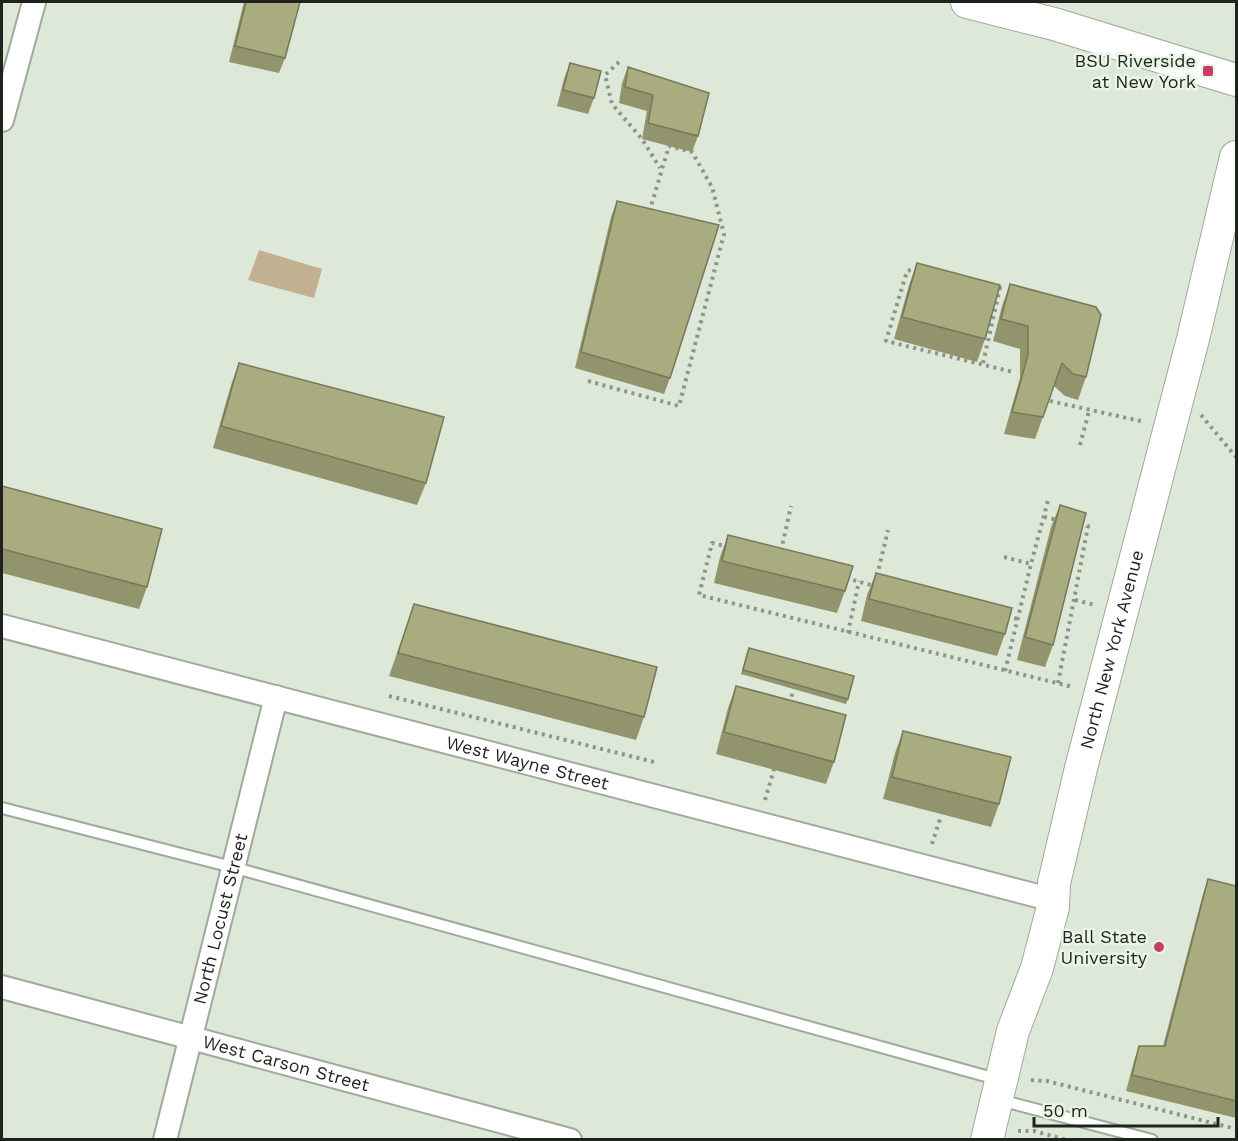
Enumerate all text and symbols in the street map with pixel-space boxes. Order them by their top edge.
place label: BSU Riverside at New York [1075,50,1196,92]
marker: BSU Riverside at New York [1201,64,1215,78]
street label: North New York Avenue [1075,548,1147,751]
street label: West Wayne Street [444,731,612,794]
street label: North Locust Street [188,831,252,1006]
place label: Ball State University [1061,926,1148,968]
marker: Ball State University [1152,940,1166,954]
street label: West Carson Street [200,1031,372,1096]
scale bar [1034,1090,1218,1128]
text: 50 m [1043,1100,1088,1121]

